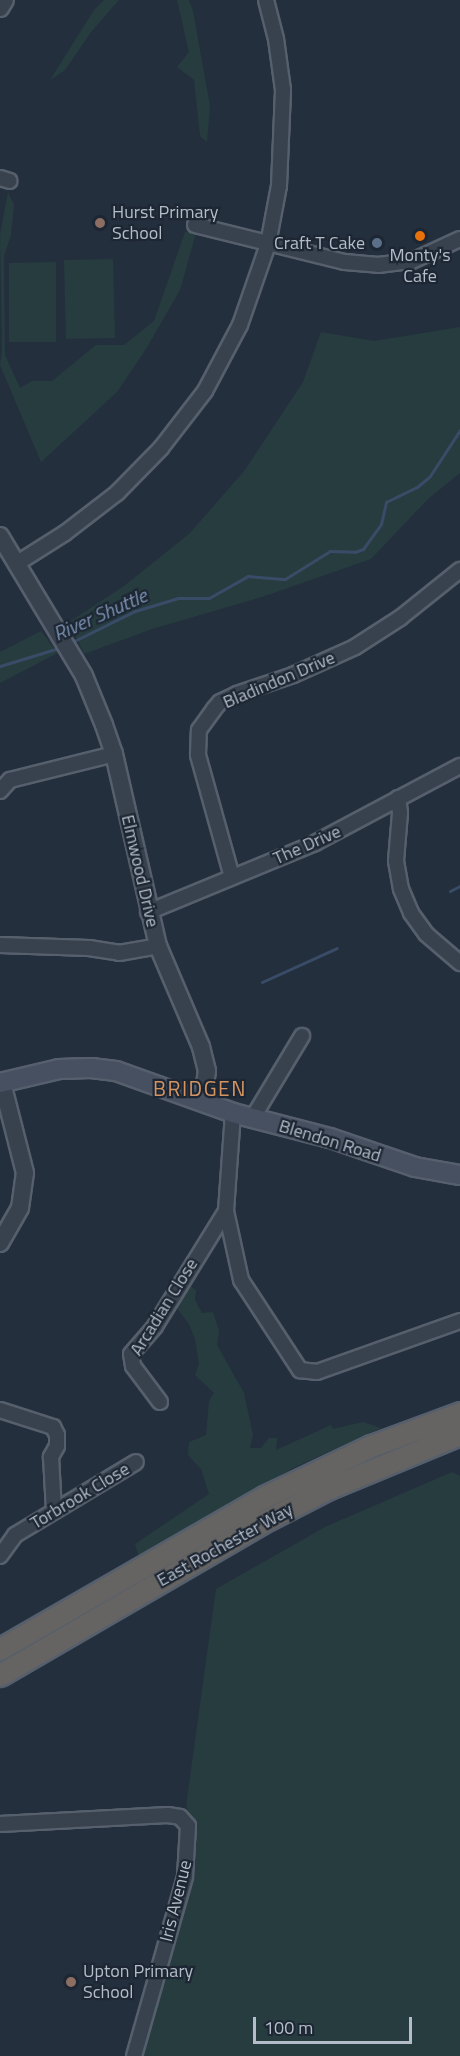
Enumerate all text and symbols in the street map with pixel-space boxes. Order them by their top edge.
place label: Hurst Primary School [112,202,218,244]
marker: Hurst Primary School [93,216,107,230]
marker: Monty's Cafe [413,229,427,243]
place label: Craft T Cake [274,232,365,254]
marker: Craft T Cake [370,236,384,250]
place label: Monty's Cafe [389,245,451,288]
water label: River Shuttle [49,583,151,645]
street label: Bladindon Drive [220,647,338,713]
street label: Elmwood Drive [117,813,163,929]
street label: The Drive [270,821,344,869]
district label: BRIDGEN [153,1075,247,1101]
street label: Blendon Road [276,1115,384,1167]
street label: Arcadian Close [126,1254,202,1360]
street label: Torbrook Close [27,1458,133,1534]
street label: East Rochester Way [153,1499,297,1591]
street label: Iris Avenue [155,1858,197,1944]
place label: Upton Primary School [83,1961,193,2004]
marker: Upton Primary School [64,1975,78,1989]
scale bar [256,2005,415,2043]
text: 100 m [264,2014,313,2041]

